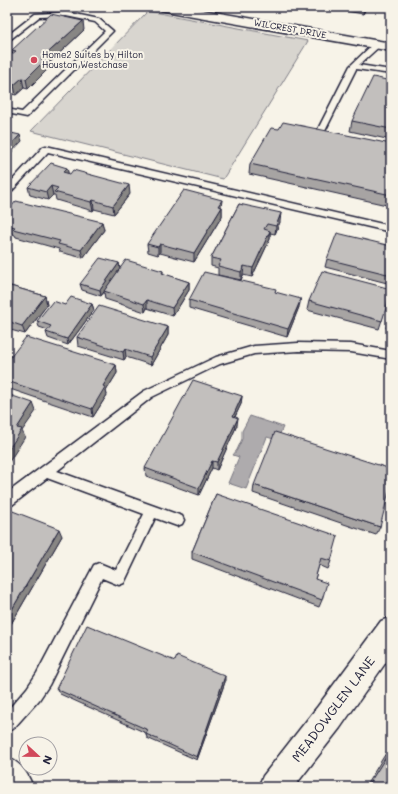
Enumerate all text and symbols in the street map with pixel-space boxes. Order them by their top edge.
street label: WILCREST DRIVE [253,17,327,40]
place label: Home2 Suites by Hilton Houston Westchase [42,49,143,70]
marker: Home2 Suites by Hilton Houston Westchase [29,55,39,65]
street label: MEADOWGLEN LANE [287,652,378,765]
north arrow [18,736,58,776]
text: N [39,753,56,767]

